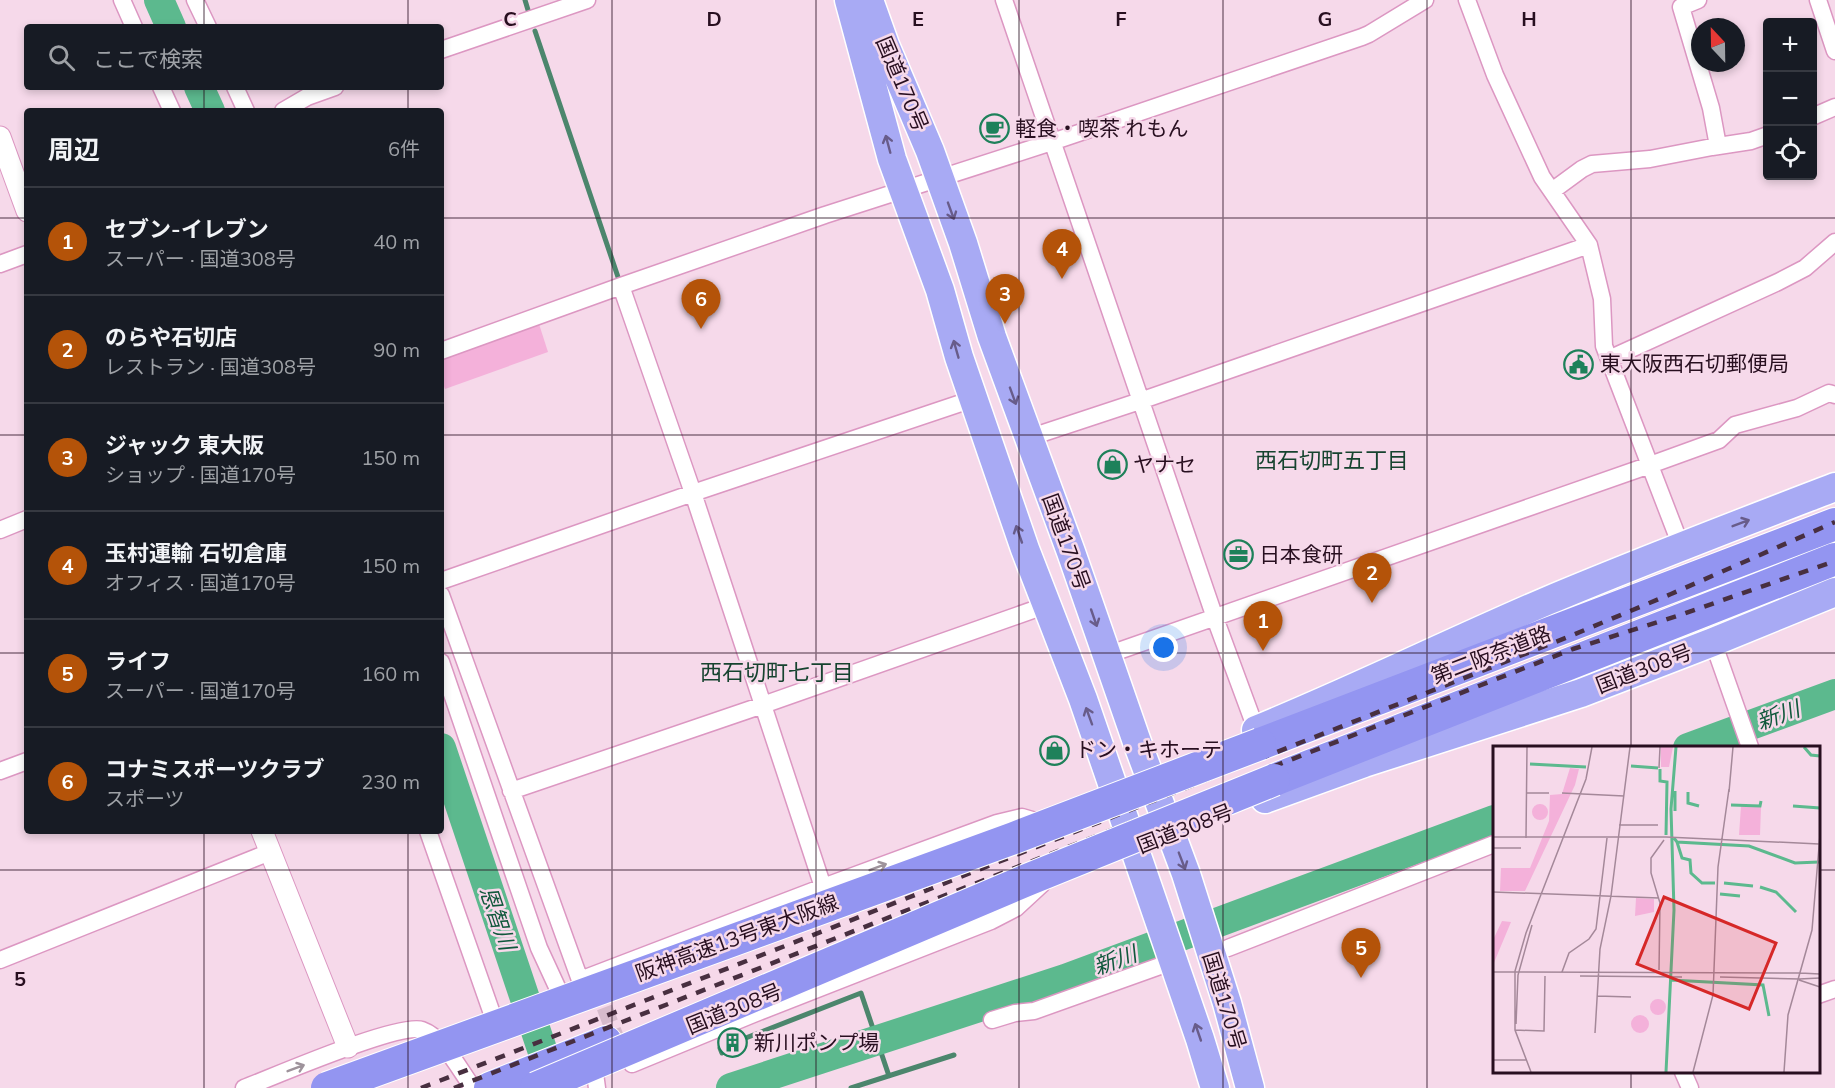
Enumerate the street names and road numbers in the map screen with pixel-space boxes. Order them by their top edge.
street label: 国道170号 [871,32,935,135]
street label: 国道170号 [1037,490,1096,593]
street label: 第二阪奈道路 [1427,619,1554,689]
street label: 国道308号 [1592,638,1695,698]
street label: 国道308号 [1133,798,1236,858]
street label: 阪神高速13号東大阪線 [632,888,842,986]
street label: 国道170号 [1198,949,1252,1053]
street label: 国道308号 [682,977,785,1039]

